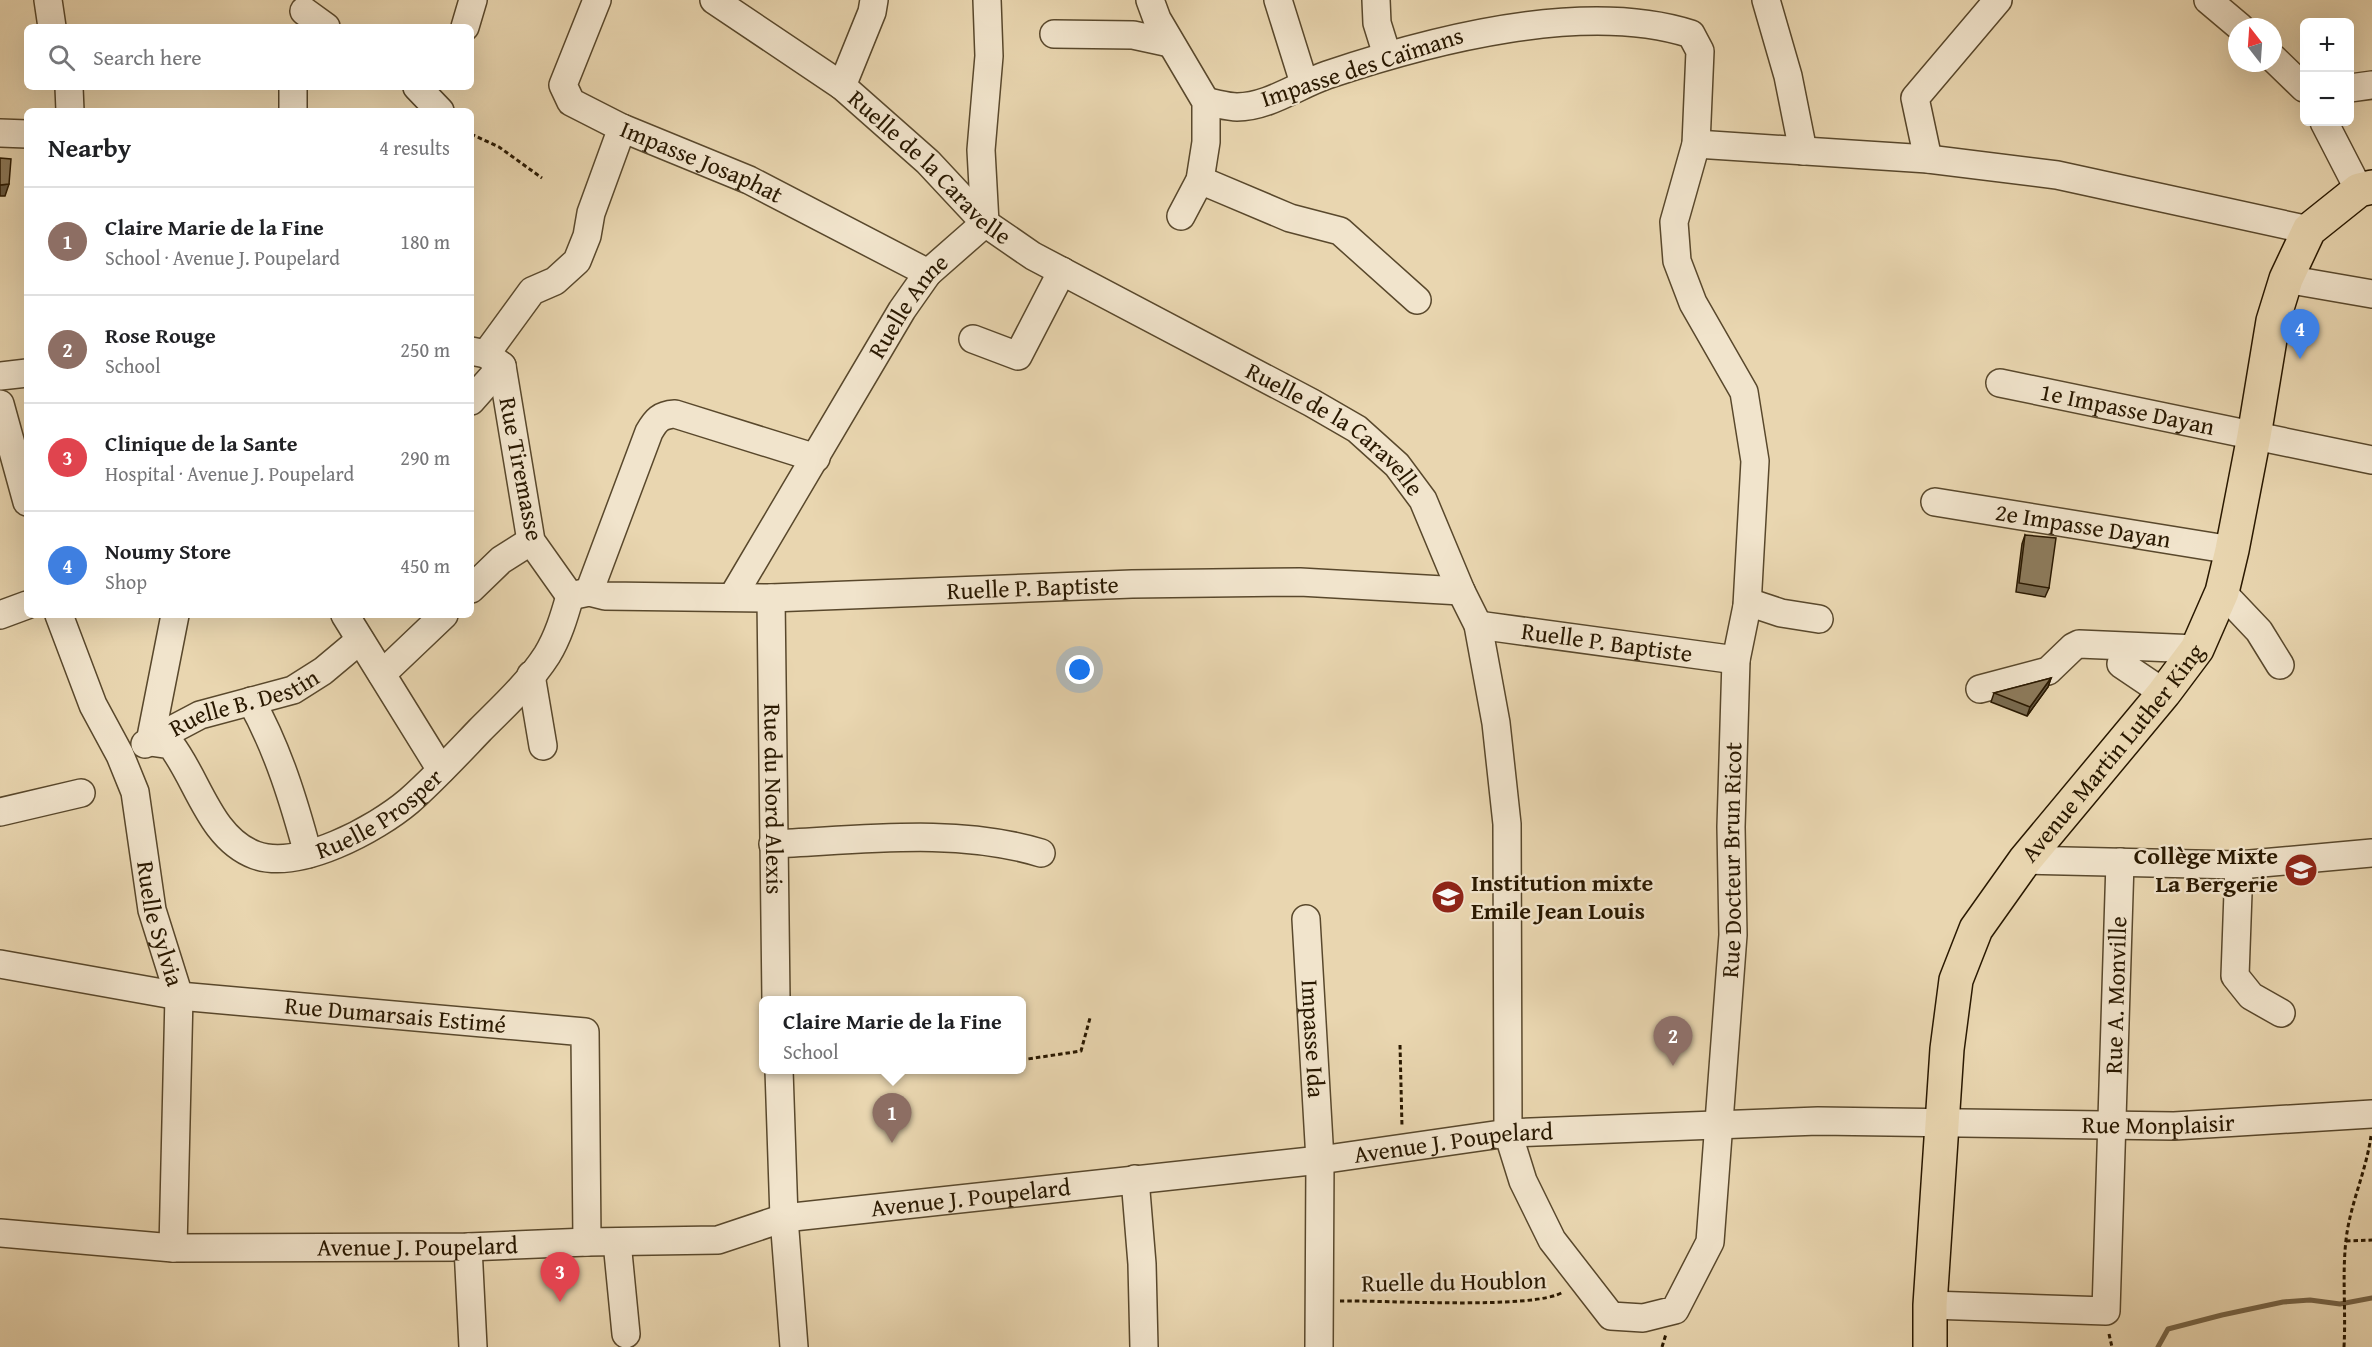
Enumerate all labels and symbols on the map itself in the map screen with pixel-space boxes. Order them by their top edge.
street label: Impasse des Caïmans [1256,17,1468,116]
north arrow [2228,18,2282,72]
street label: Ruelle de la Caravelle [841,81,1018,253]
street label: Impasse Josaphat [615,111,790,212]
street label: Ruelle Anne [859,245,956,365]
pin: 4 [2280,310,2320,359]
street label: Ruelle de la Caravelle [1240,353,1432,503]
street label: 1e Impasse Dayan [2037,374,2218,444]
street label: Rue Tiremasse [490,394,553,544]
street label: 2e Impasse Dayan [1993,494,2174,557]
street label: Ruelle P. Baptiste [946,567,1119,608]
street label: Ruelle P. Baptiste [1519,613,1695,671]
street label: Avenue Martin Luther King [2012,636,2212,870]
your location [1065,655,1094,684]
street label: Ruelle B. Destin [163,660,326,745]
street label: Rue du Nord Alexis [755,703,793,895]
street label: Rue Docteur Brun Ricot [1712,741,1751,979]
street label: Ruelle Prosper [311,760,451,868]
place label: Collège Mixte La Bergerie [2134,838,2278,901]
school or university icon: Collège Mixte La Bergerie [2283,852,2319,888]
street label: Ruelle Sylvia [128,858,193,991]
place label: Institution mixte Emile Jean Louis [1471,865,1653,928]
school or university icon: Institution mixte Emile Jean Louis [1430,879,1466,915]
street label: Rue A. Monville [2095,916,2135,1075]
street label: Impasse Ida [1293,979,1334,1100]
street label: Rue Dumarsais Estimé [283,987,507,1042]
pin: 2 [1654,1016,1692,1066]
pin: 1 [872,1094,912,1143]
street label: Rue Monplaisir [2082,1104,2236,1143]
street label: Avenue J. Poupelard [1351,1113,1554,1172]
street label: Avenue J. Poupelard [869,1169,1072,1226]
street label: Avenue J. Poupelard [317,1227,519,1265]
pin: 3 [540,1252,580,1302]
street label: Ruelle du Houblon [1361,1262,1547,1301]

